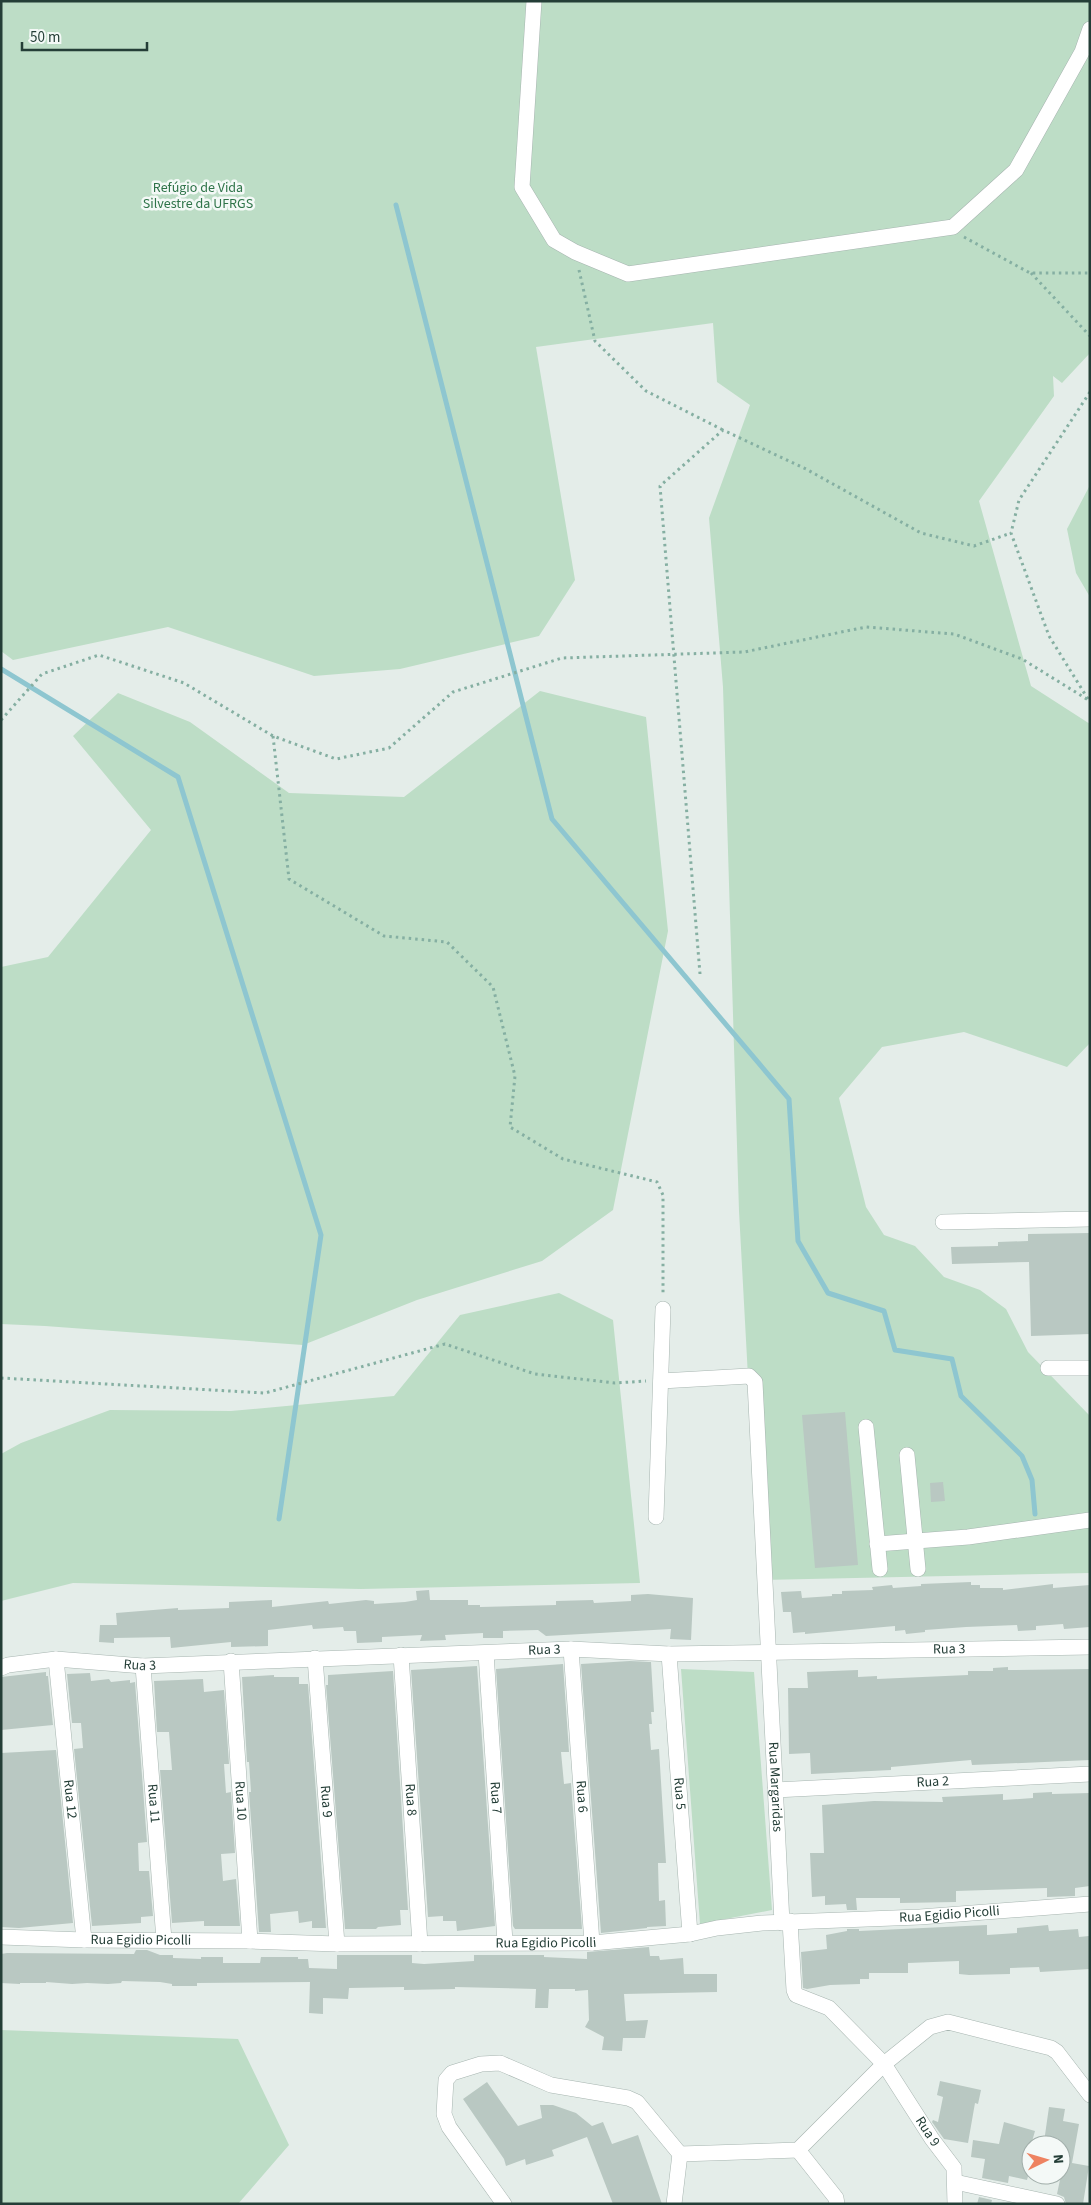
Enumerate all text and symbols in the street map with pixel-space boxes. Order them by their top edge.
scale bar [22,20,148,52]
text: 50 m [30,27,60,48]
park label: Refúgio de Vida Silvestre da UFRGS [143,178,253,214]
street label: Rua 3 [528,1639,561,1661]
street label: Rua 3 [933,1639,966,1660]
street label: Rua 3 [123,1654,156,1676]
street label: Rua Margaridas [763,1741,787,1833]
street label: Rua 2 [916,1771,950,1793]
street label: Rua 5 [668,1777,691,1811]
street label: Rua 12 [58,1779,82,1820]
street label: Rua 10 [229,1780,252,1821]
street label: Rua 6 [570,1780,593,1814]
street label: Rua 7 [484,1781,507,1815]
street label: Rua 11 [142,1783,165,1824]
street label: Rua 8 [399,1783,422,1817]
street label: Rua 9 [315,1785,337,1819]
street label: Rua Egidio Picolli [899,1901,1000,1928]
street label: Rua Egidio Picolli [91,1930,191,1951]
street label: Rua Egidio Picolli [495,1933,597,1953]
street label: Rua 9 [910,2113,945,2151]
north arrow [1021,2135,1071,2185]
text: N [1048,2153,1068,2164]

